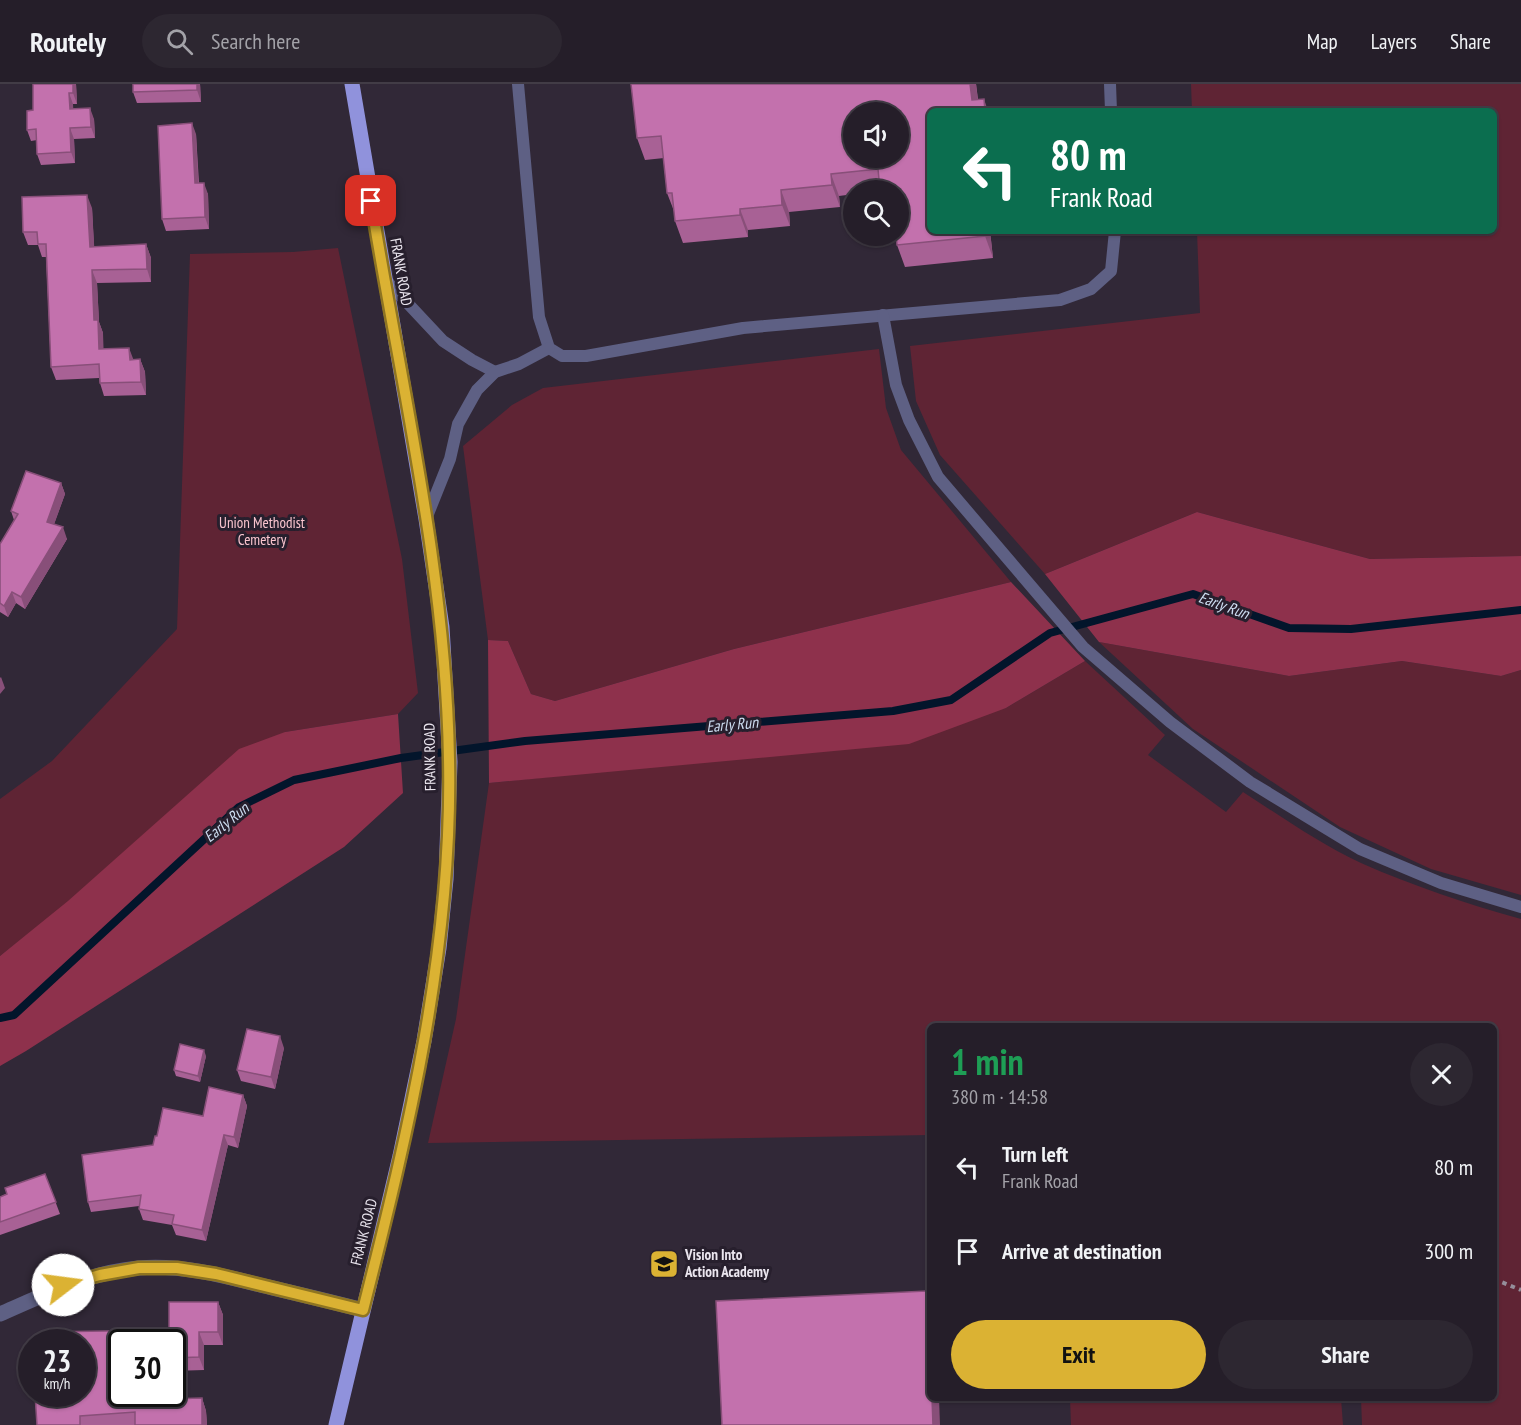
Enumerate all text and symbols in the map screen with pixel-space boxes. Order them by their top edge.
search box [142,14,562,68]
text: Routely [30,23,106,60]
icon: search [163,25,196,58]
text: Search here [211,27,300,55]
text: Map [1307,28,1338,55]
text: Layers [1371,28,1417,55]
text: Share [1450,28,1491,55]
map controls [843,102,909,246]
button: sound [843,102,909,168]
text: 80 m [1050,127,1127,182]
icon: left [951,132,1029,210]
pin [345,175,396,226]
button: search [843,180,909,246]
text: Frank Road [1050,180,1153,214]
icon: arrive [354,184,387,217]
street label: FRANK ROAD [386,237,417,307]
park label: Union Methodist Cemetery [219,513,305,549]
water label: Early Run [1196,587,1253,624]
water label: Early Run [705,712,760,736]
street label: FRANK ROAD [419,723,440,791]
water label: Early Run [200,797,253,846]
text: 1 min [951,1038,1024,1085]
button: close [1410,1043,1473,1106]
text: 380 m · 14:58 [951,1084,1048,1110]
text: Turn left [1002,1140,1068,1168]
icon: left [951,1151,984,1184]
text: 80 m [1434,1153,1473,1181]
text: Frank Road [1002,1168,1078,1194]
street label: FRANK ROAD [346,1196,381,1267]
icon: arrive [951,1235,984,1268]
text: Arrive at destination [1002,1237,1162,1265]
text: 300 m [1424,1237,1473,1265]
place label: Vision Into Action Academy [684,1245,770,1281]
school or university icon: Vision Into Action Academy [648,1248,680,1280]
position arrow [31,1253,95,1317]
button: Exit [951,1320,1206,1389]
button: Share [1218,1320,1473,1389]
speed limit sign: 30 [108,1329,186,1407]
text: 23 [43,1341,71,1380]
text: km/h [44,1374,70,1393]

